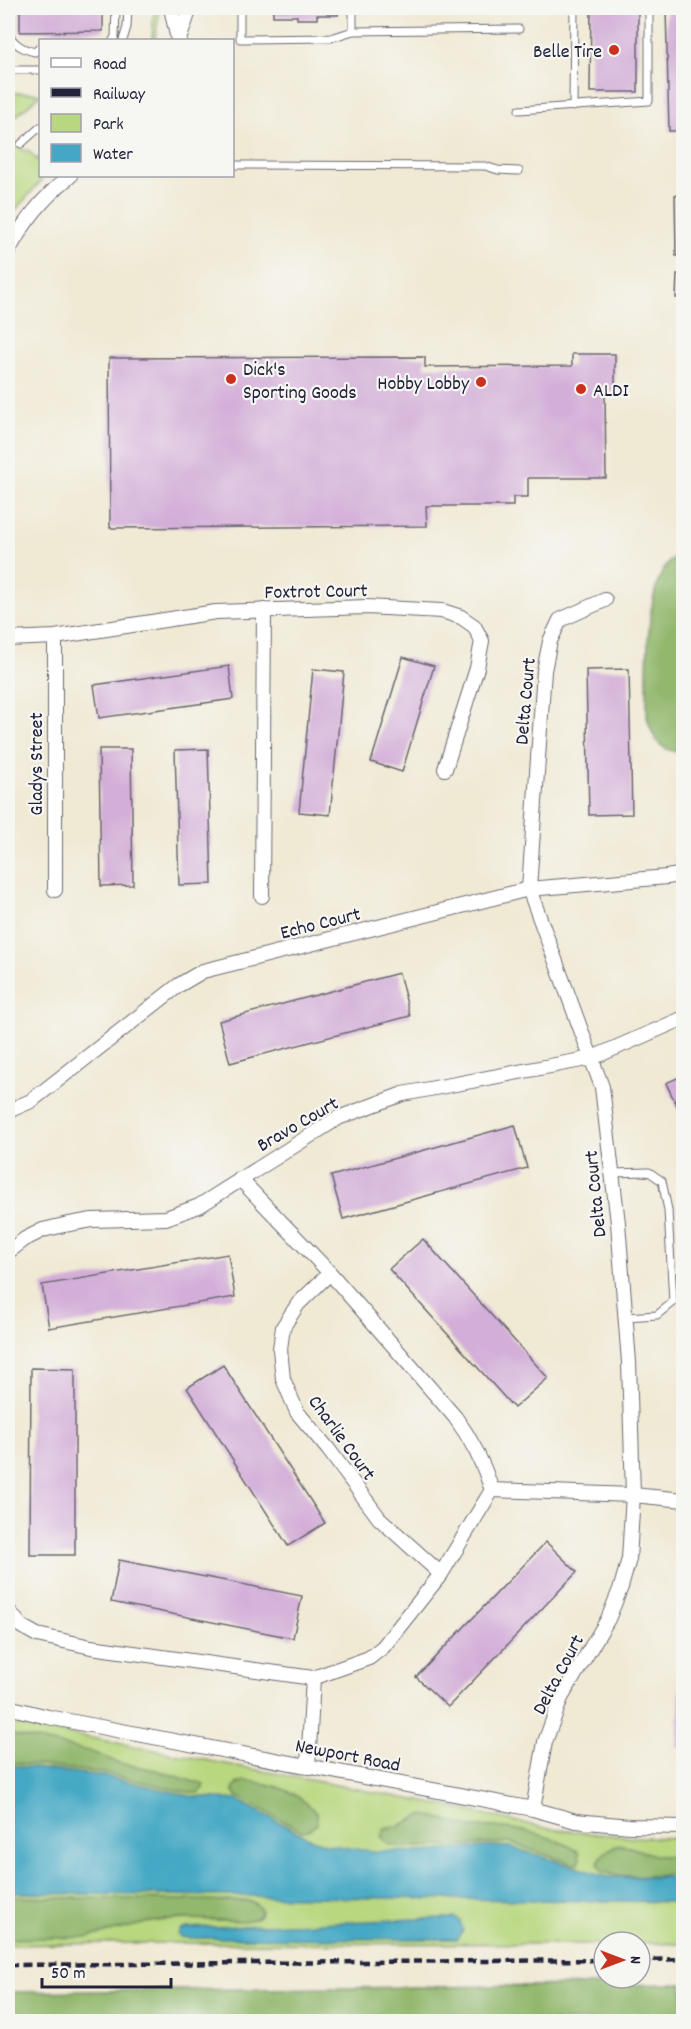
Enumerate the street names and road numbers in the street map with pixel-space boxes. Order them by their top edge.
street label: Foxtrot Court [264,578,368,608]
street label: Delta Court [509,656,545,746]
street label: Gladys Street [24,712,52,816]
street label: Echo Court [278,901,364,948]
street label: Bravo Court [252,1091,345,1160]
street label: Delta Court [578,1149,615,1239]
street label: Charlie Court [300,1390,381,1487]
street label: Delta Court [527,1630,593,1721]
street label: Newport Road [292,1733,402,1781]

